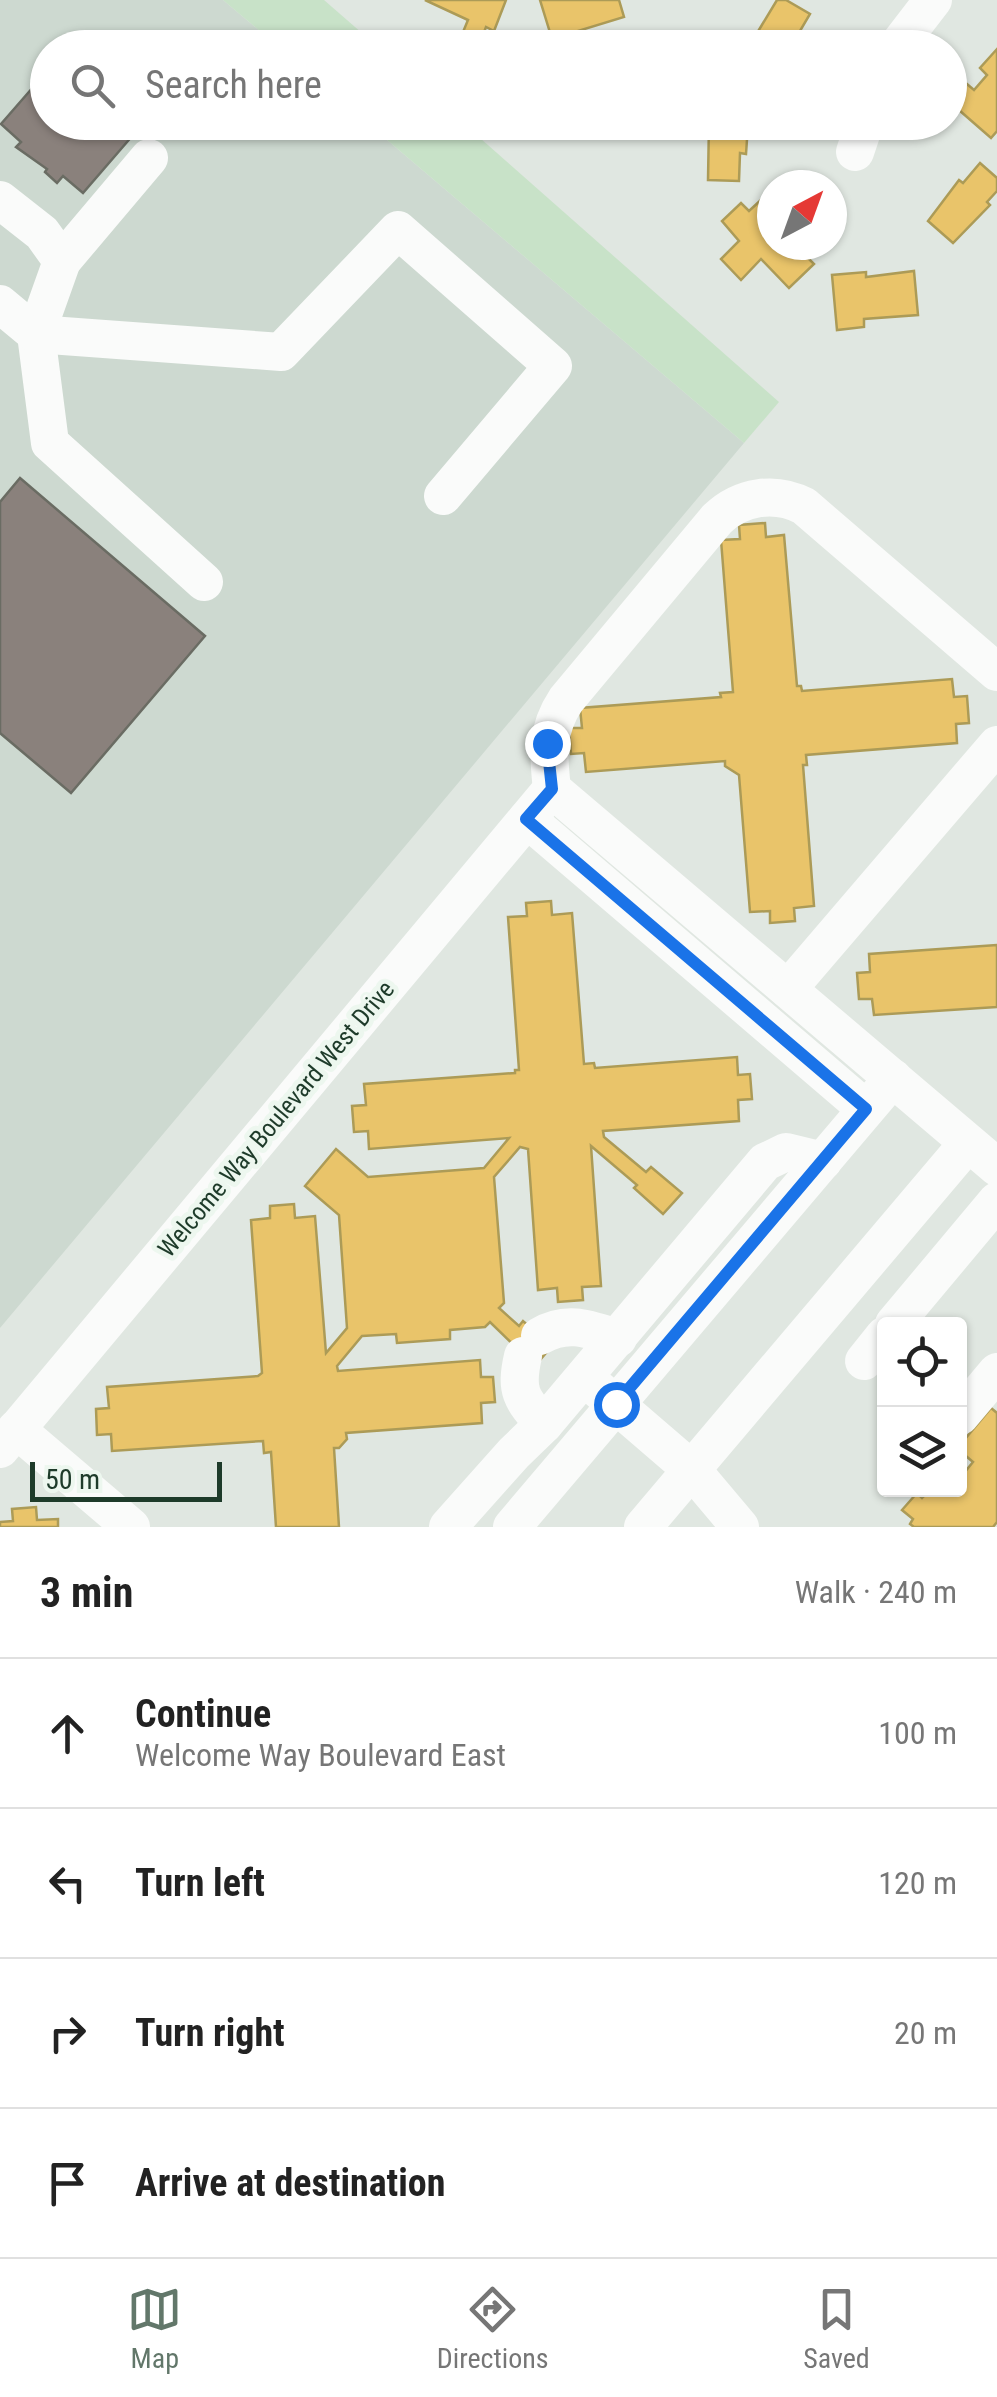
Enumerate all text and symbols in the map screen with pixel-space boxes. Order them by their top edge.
search box [30,30,967,140]
icon: search [65,58,120,113]
text: Search here [145,63,322,107]
north arrow [757,170,847,260]
route end [525,721,571,767]
street label: Welcome Way Boulevard West Drive [152,975,400,1263]
map controls [877,1317,967,1497]
button: locate [877,1317,967,1407]
route start [594,1382,640,1428]
button: layers [877,1407,967,1497]
scale bar [30,1457,222,1502]
text: 50 m [45,1463,100,1496]
text: 3 min [40,1568,133,1617]
text: Walk · 240 m [795,1573,957,1611]
text: Continue [135,1692,271,1736]
icon: ahead [40,1706,95,1761]
text: 100 m [878,1714,957,1752]
text: Welcome Way Boulevard East [135,1736,506,1774]
icon: left [40,1856,95,1911]
text: Turn left [135,1861,265,1905]
text: 120 m [878,1864,957,1902]
icon: right [40,2006,95,2061]
text: Turn right [135,2011,285,2055]
text: 20 m [894,2014,957,2052]
icon: arrive [40,2156,95,2211]
text: Arrive at destination [135,2161,445,2205]
tab: Map [127,2282,182,2375]
tab: Directions [437,2282,549,2375]
tab: Saved [803,2282,870,2375]

